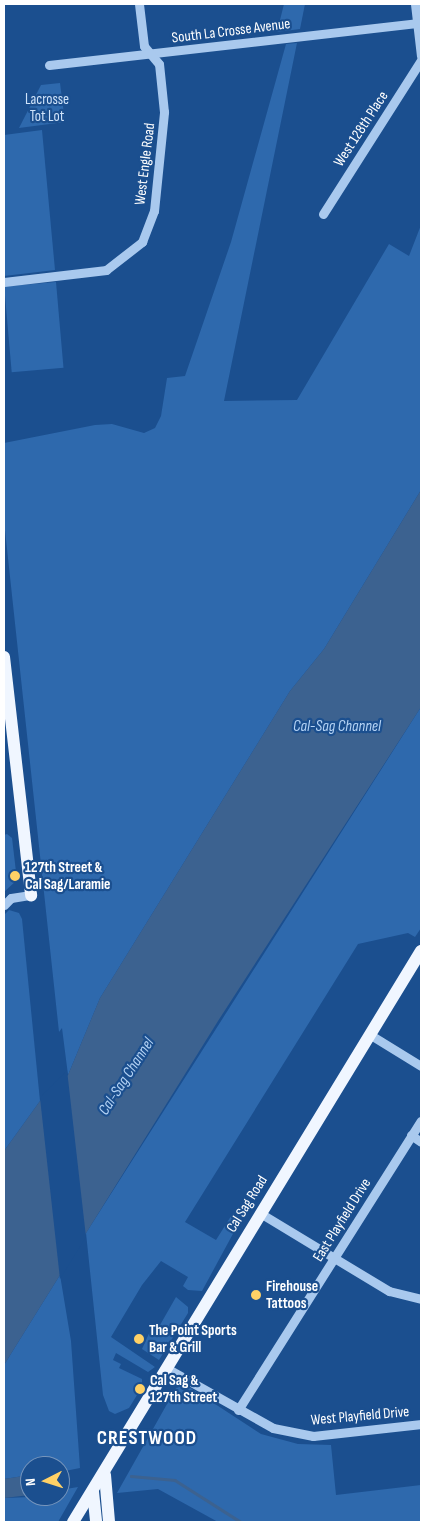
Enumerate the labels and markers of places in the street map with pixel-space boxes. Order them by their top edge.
place label: 127th Street & Cal Sag/Laramie [25,858,111,893]
marker: 127th Street & Cal Sag/Laramie [9,870,21,882]
place label: Firehouse Tattoos [266,1277,318,1312]
marker: Firehouse Tattoos [250,1289,262,1301]
place label: The Point Sports Bar & Grill [149,1321,237,1356]
marker: The Point Sports Bar & Grill [133,1333,145,1345]
place label: Cal Sag & 127th Street [150,1371,217,1406]
marker: Cal Sag & 127th Street [134,1383,146,1395]

